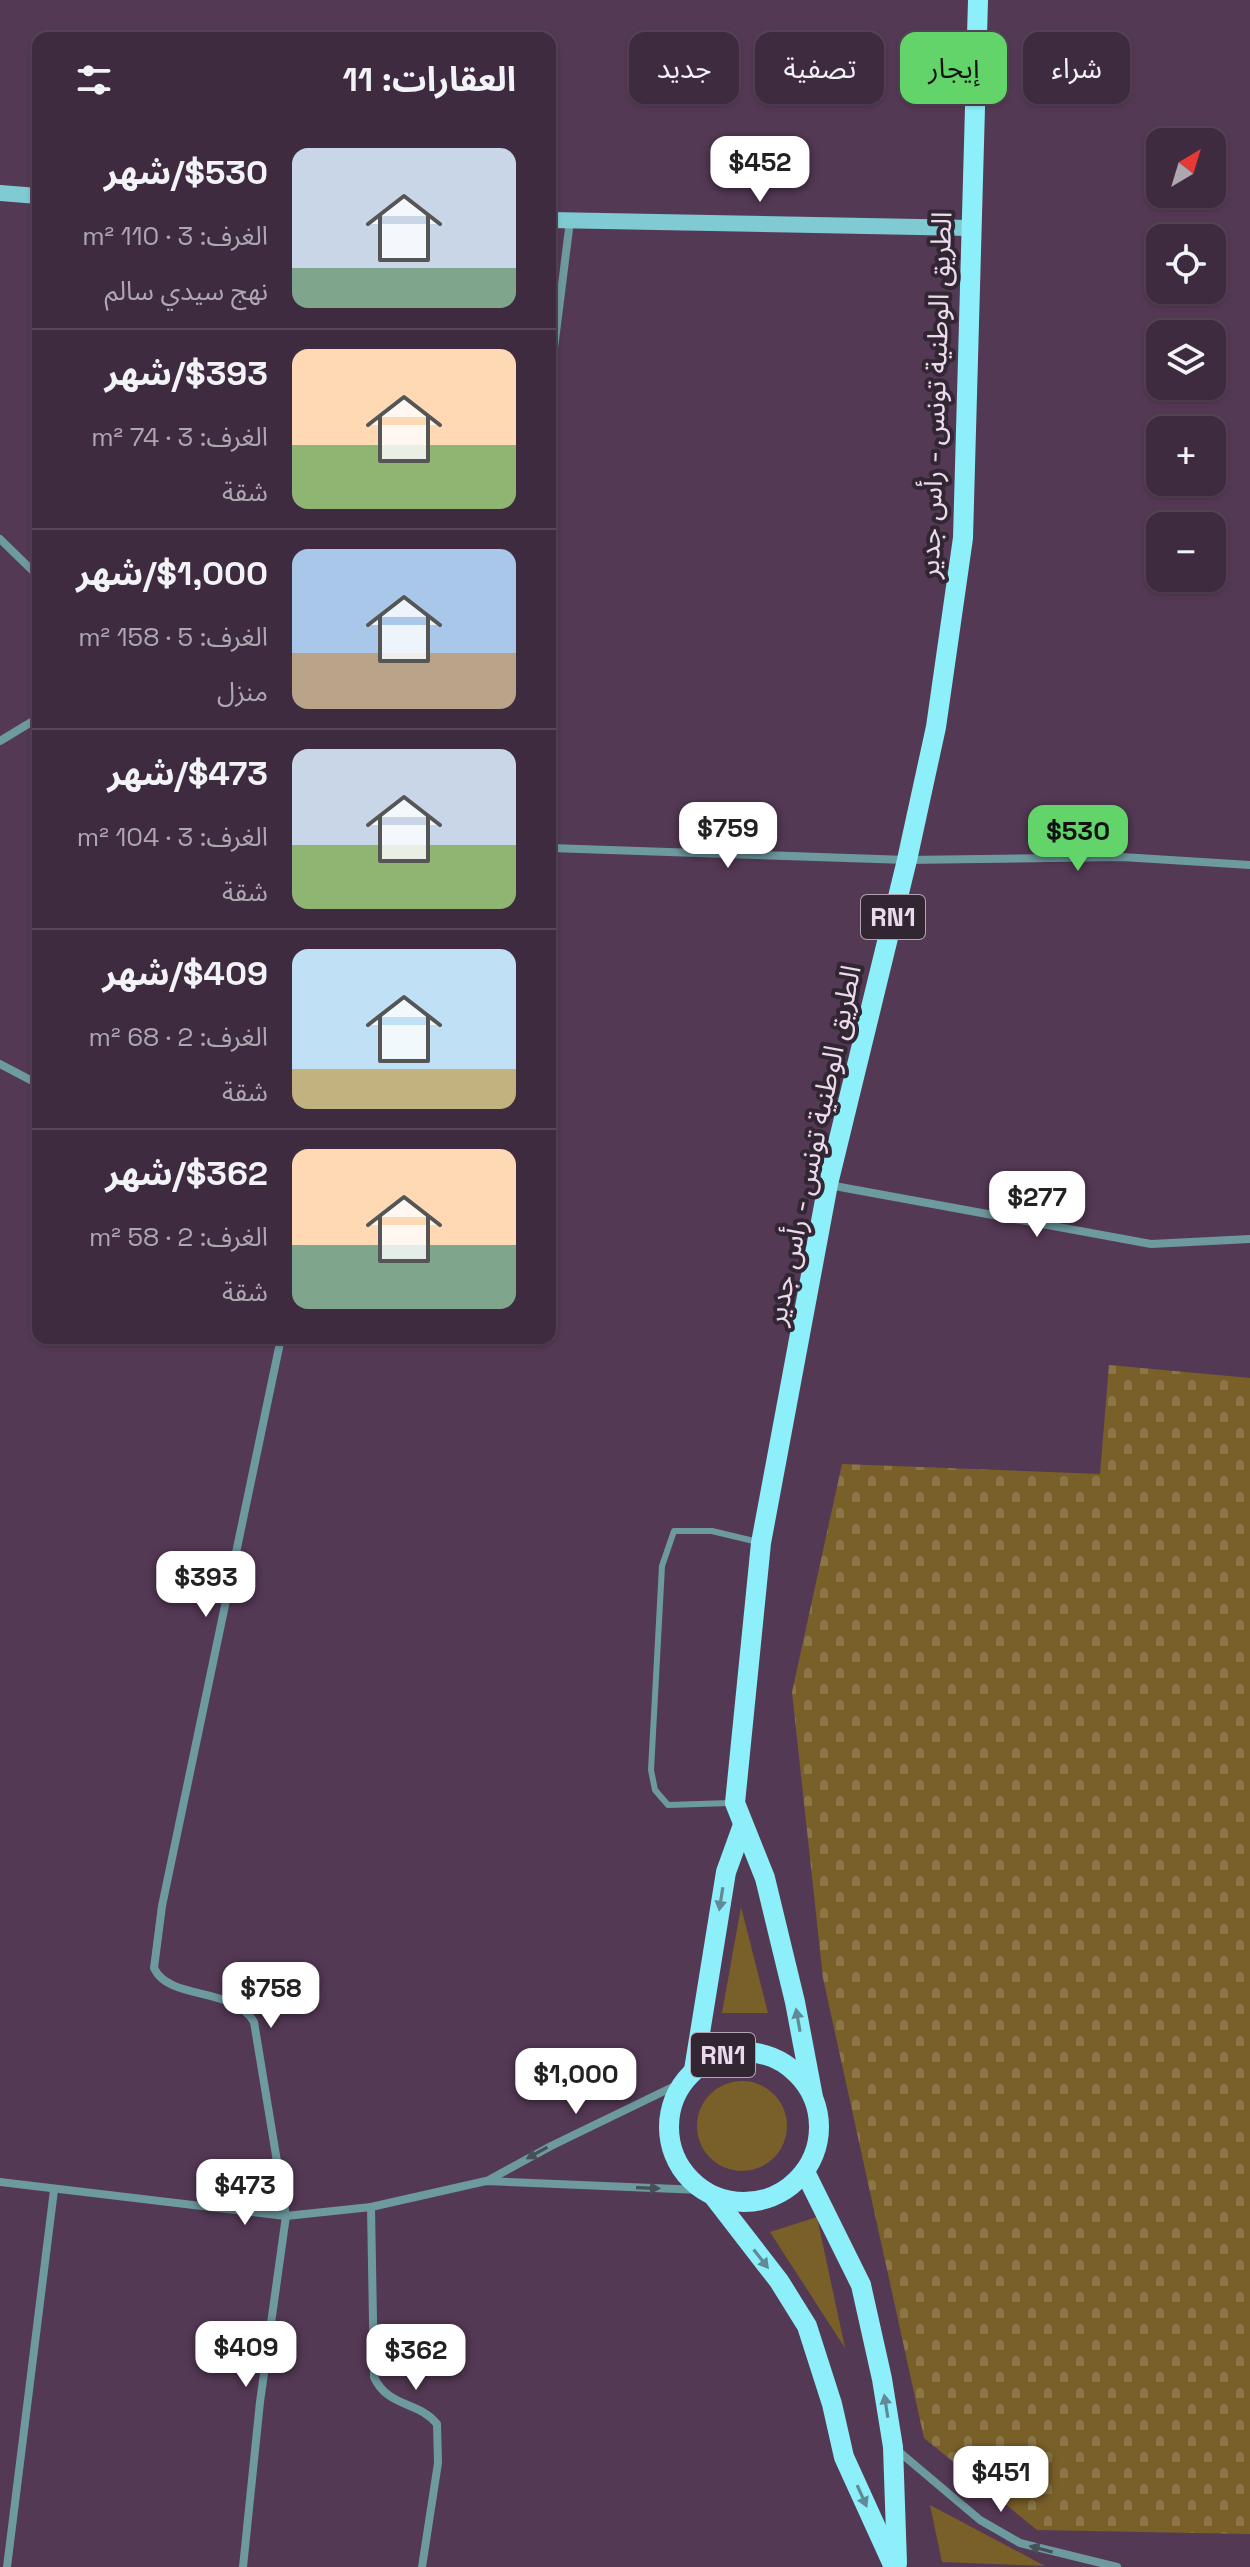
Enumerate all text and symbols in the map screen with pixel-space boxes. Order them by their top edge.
chip: جديد [629,32,739,104]
chip: تصفية [755,32,884,104]
chip: إيجار [900,32,1007,104]
chip: شراء [1023,32,1130,104]
icon: filters [72,58,116,102]
text: العقارات: 11 [342,58,516,101]
north arrow [1146,128,1226,208]
map controls [1146,128,1226,592]
pin: $452 [713,136,807,204]
text: $452 [728,145,792,179]
text: $530/شهر [104,151,268,194]
icon: home [356,180,452,276]
street label: الطريق الوطنية تونس - رأس جدير [911,211,959,580]
text: الغرف: 3 · 110 m² [82,219,268,253]
button: locate [1146,224,1226,304]
text: نهج سيدي سالم [105,274,268,308]
button: layers [1146,320,1226,400]
text: $393/شهر [105,352,268,395]
icon: home [356,381,452,477]
button: + [1146,416,1226,496]
text: الغرف: 3 · 74 m² [91,420,268,454]
text: شقة [222,475,268,509]
button: − [1146,512,1226,592]
text: $1,000/شهر [76,552,268,595]
icon: home [356,581,452,677]
text: الغرف: 5 · 158 m² [78,620,268,654]
text: منزل [217,675,268,709]
text: $473/شهر [107,752,268,795]
icon: home [356,781,452,877]
pin: $759 [681,802,775,870]
pin: $530 [1031,805,1125,873]
text: $759 [697,811,759,845]
text: $530 [1046,814,1110,848]
text: الغرف: 3 · 104 m² [77,820,268,854]
text: شقة [222,875,268,909]
road number: RN1 [861,895,925,939]
text: $409/شهر [103,952,268,995]
street label: الطريق الوطنية تونس - رأس جدير [757,962,869,1329]
icon: home [356,981,452,1077]
text: الغرف: 2 · 68 m² [89,1020,268,1054]
text: شقة [222,1075,268,1109]
text: $362/شهر [105,1152,268,1195]
pin: $277 [990,1171,1084,1239]
text: $277 [1007,1180,1067,1214]
icon: home [356,1181,452,1277]
text: الغرف: 2 · 58 m² [89,1220,268,1254]
text: شقة [222,1275,268,1309]
pin: $393 [159,1551,253,1619]
text: $393 [174,1560,238,1594]
one-way arrow [714,1887,727,1912]
pin: $758 [224,1962,318,2030]
text: $758 [240,1971,302,2005]
one-way arrow [791,2007,804,2032]
road number: RN1 [691,2033,755,2077]
pin: $1,000 [511,2048,641,2116]
text: $1,000 [533,2057,619,2091]
one-way arrow [526,2146,548,2160]
pin: $473 [198,2159,292,2227]
text: $473 [214,2168,276,2202]
one-way arrow [636,2181,661,2194]
one-way arrow [753,2249,769,2269]
pin: $409 [199,2321,293,2389]
pin: $362 [369,2324,463,2392]
text: $409 [213,2330,279,2364]
text: $362 [385,2333,447,2367]
one-way arrow [880,2393,892,2418]
pin: $451 [954,2446,1048,2514]
text: $451 [971,2455,1031,2489]
one-way arrow [855,2484,869,2508]
one-way arrow [1029,2542,1053,2555]

